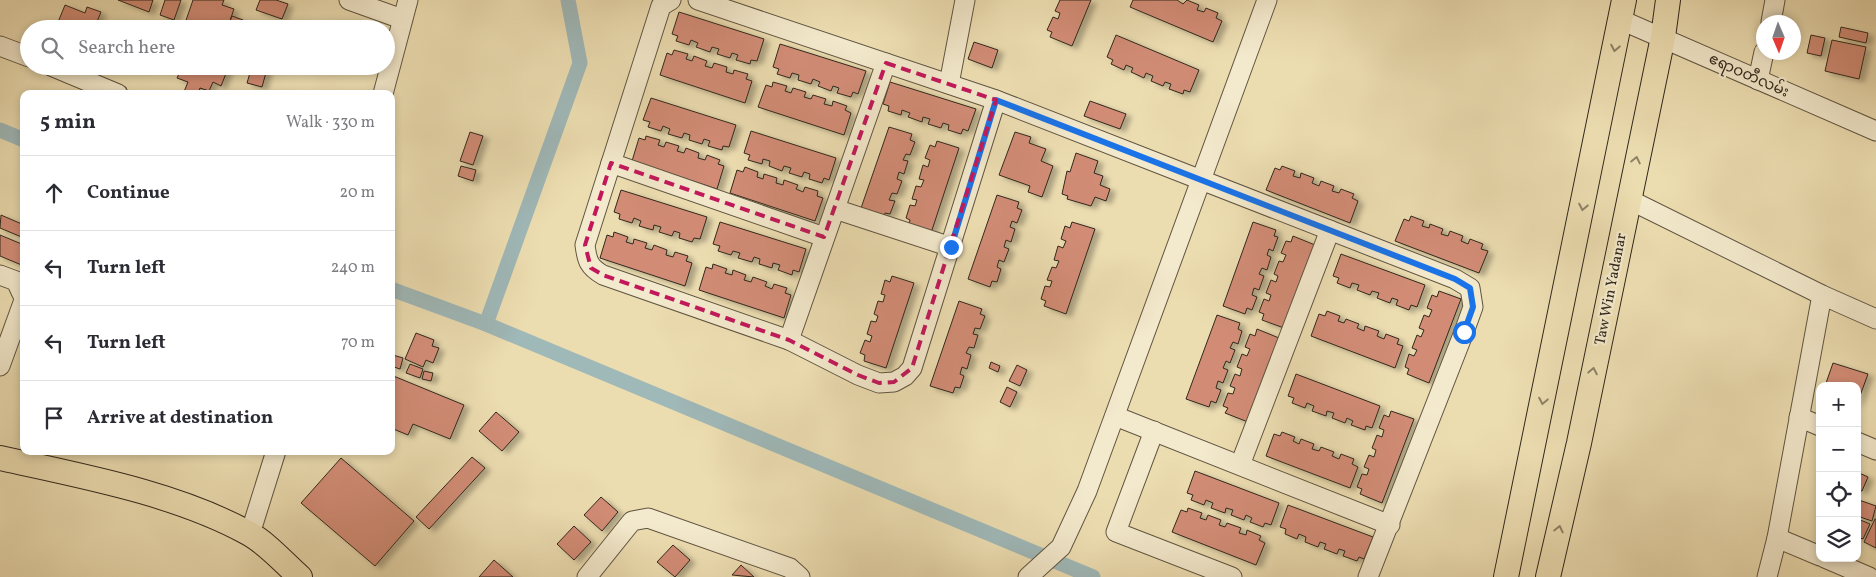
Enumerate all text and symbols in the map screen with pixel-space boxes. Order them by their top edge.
north arrow [1756,15,1801,60]
search box [20,20,395,75]
icon: search [38,34,66,62]
text: Search here [78,35,175,61]
one-way arrow [1610,44,1621,52]
street label: ဧရာဝတီလမ်း [1705,48,1792,103]
text: 5 min [40,108,96,137]
text: Walk · 330 m [286,112,375,134]
one-way arrow [1630,156,1641,164]
icon: ahead [40,179,68,207]
text: Continue [87,180,170,206]
text: 20 m [340,182,375,204]
one-way arrow [1578,203,1588,212]
street label: Taw Win Yadanar [1590,231,1633,347]
route end [940,236,963,259]
icon: left [40,254,68,282]
text: Turn left [87,255,166,281]
text: 240 m [331,257,375,279]
route start [1453,321,1476,344]
icon: left [40,329,68,357]
text: Turn left [87,330,166,356]
text: 70 m [341,332,375,354]
one-way arrow [1587,366,1598,375]
map controls [1816,382,1861,562]
button: + [1816,382,1861,427]
one-way arrow [1539,396,1549,405]
icon: arrive [40,404,68,432]
text: Arrive at destination [87,405,273,431]
button: − [1816,427,1861,472]
button: locate [1816,472,1861,517]
button: layers [1816,517,1861,562]
one-way arrow [1553,525,1564,534]

